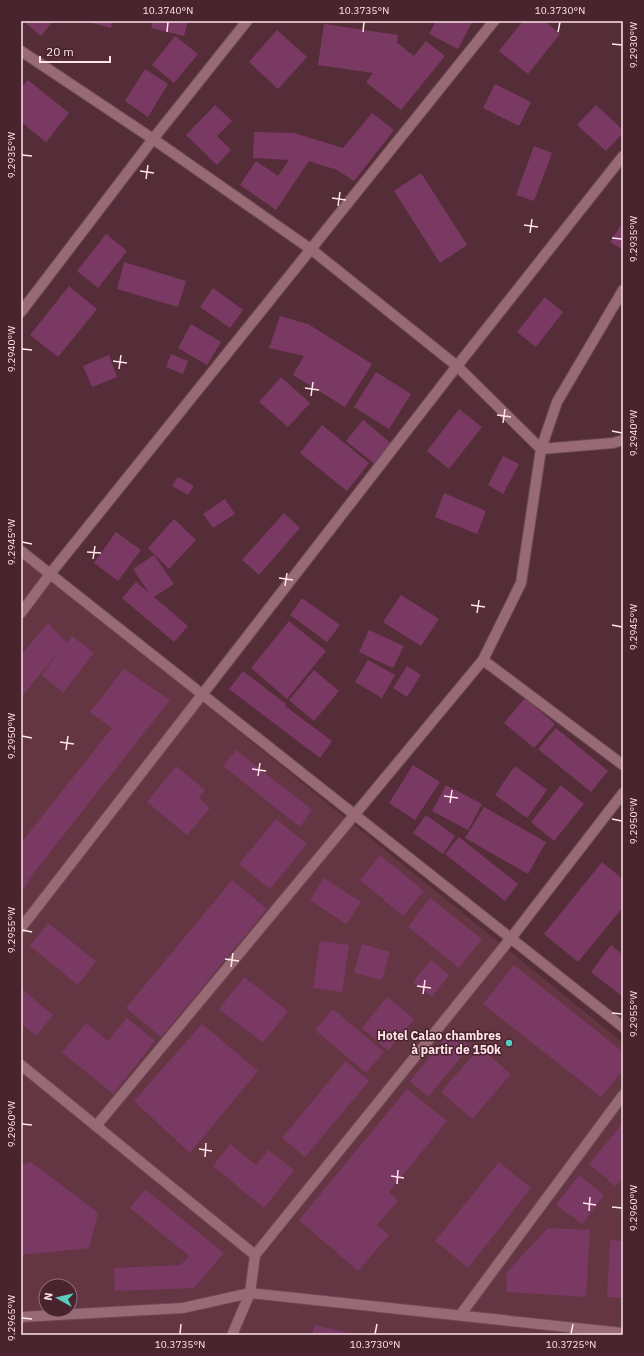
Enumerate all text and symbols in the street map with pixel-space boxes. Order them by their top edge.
text: 10.3740°N [143,4,193,17]
text: 10.3735°N [339,4,389,17]
text: 10.3730°N [535,4,585,17]
text: 9.2930°W [627,22,640,68]
scale bar [40,38,110,64]
text: 20 m [46,44,74,59]
text: 9.2935°W [5,132,18,178]
text: 9.2935°W [627,216,640,262]
text: 9.2940°W [5,326,18,372]
text: 9.2940°W [627,410,640,456]
text: 9.2945°W [5,519,18,565]
text: 9.2945°W [627,604,640,650]
text: 9.2950°W [5,713,18,759]
text: 9.2950°W [627,798,640,844]
text: 9.2955°W [5,907,18,953]
text: 9.2955°W [627,991,640,1037]
place label: Hotel Calao chambres à partir de 150k [377,1028,501,1057]
marker: Hotel Calao chambres à partir de 150k [504,1038,514,1048]
text: 9.2960°W [5,1101,18,1147]
text: 9.2960°W [627,1185,640,1231]
north arrow [38,1278,78,1318]
text: N [41,1292,56,1302]
text: 9.2965°W [5,1295,18,1341]
text: 10.3735°N [155,1338,205,1351]
text: 10.3730°N [350,1338,400,1351]
text: 10.3725°N [546,1338,596,1351]

